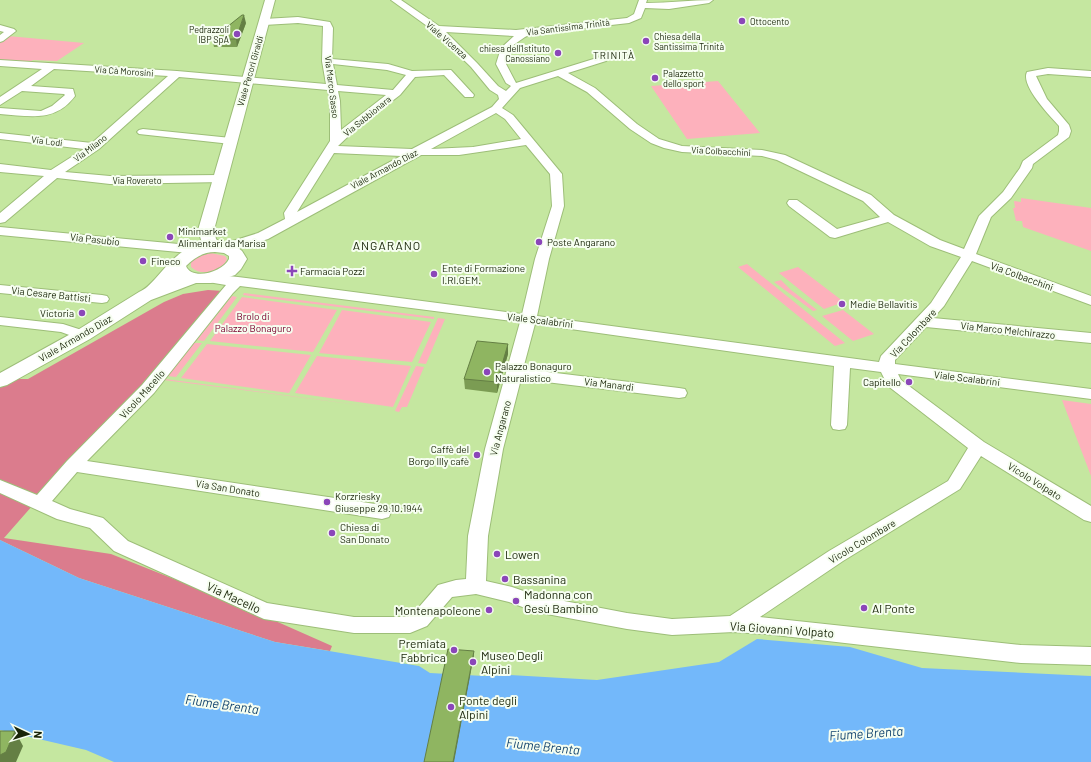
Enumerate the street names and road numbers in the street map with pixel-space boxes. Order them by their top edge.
street label: Via Santissima Trinità [526,16,610,38]
street label: Viale Vicenza [424,19,470,61]
street label: Viale Pecori Giraldi [235,35,265,107]
street label: Via Marco Sasso [323,55,341,119]
street label: Via Cà Morosini [94,63,154,79]
street label: Via Sabbionara [341,93,393,139]
street label: Via Milano [71,132,109,164]
street label: Via Lodi [31,134,63,148]
street label: Via Colbacchini [691,144,751,158]
street label: Viale Armando Diaz [349,147,419,191]
street label: Via Rovereto [112,175,162,186]
street label: Via Pasubio [69,230,121,248]
street label: Via Colbacchini [989,259,1055,293]
street label: Via Cesare Battisti [11,284,91,304]
street label: Via Colombare [887,306,939,360]
street label: Viale Scalabrini [506,310,574,330]
street label: Viale Armando Diaz [36,312,114,364]
street label: Via Marco Melchirazzo [960,319,1056,341]
street label: Vicolo Macello [117,367,167,421]
street label: Viale Scalabrini [933,368,1001,388]
street label: Via Manardi [583,375,635,393]
street label: Via Angarano [487,399,513,457]
street label: Vicolo Volpato [1006,460,1064,502]
street label: Via San Donato [195,477,261,499]
street label: Vicolo Colombare [826,516,898,566]
street label: Via Macello [205,578,263,616]
street label: Via Giovanni Volpato [729,618,835,640]

